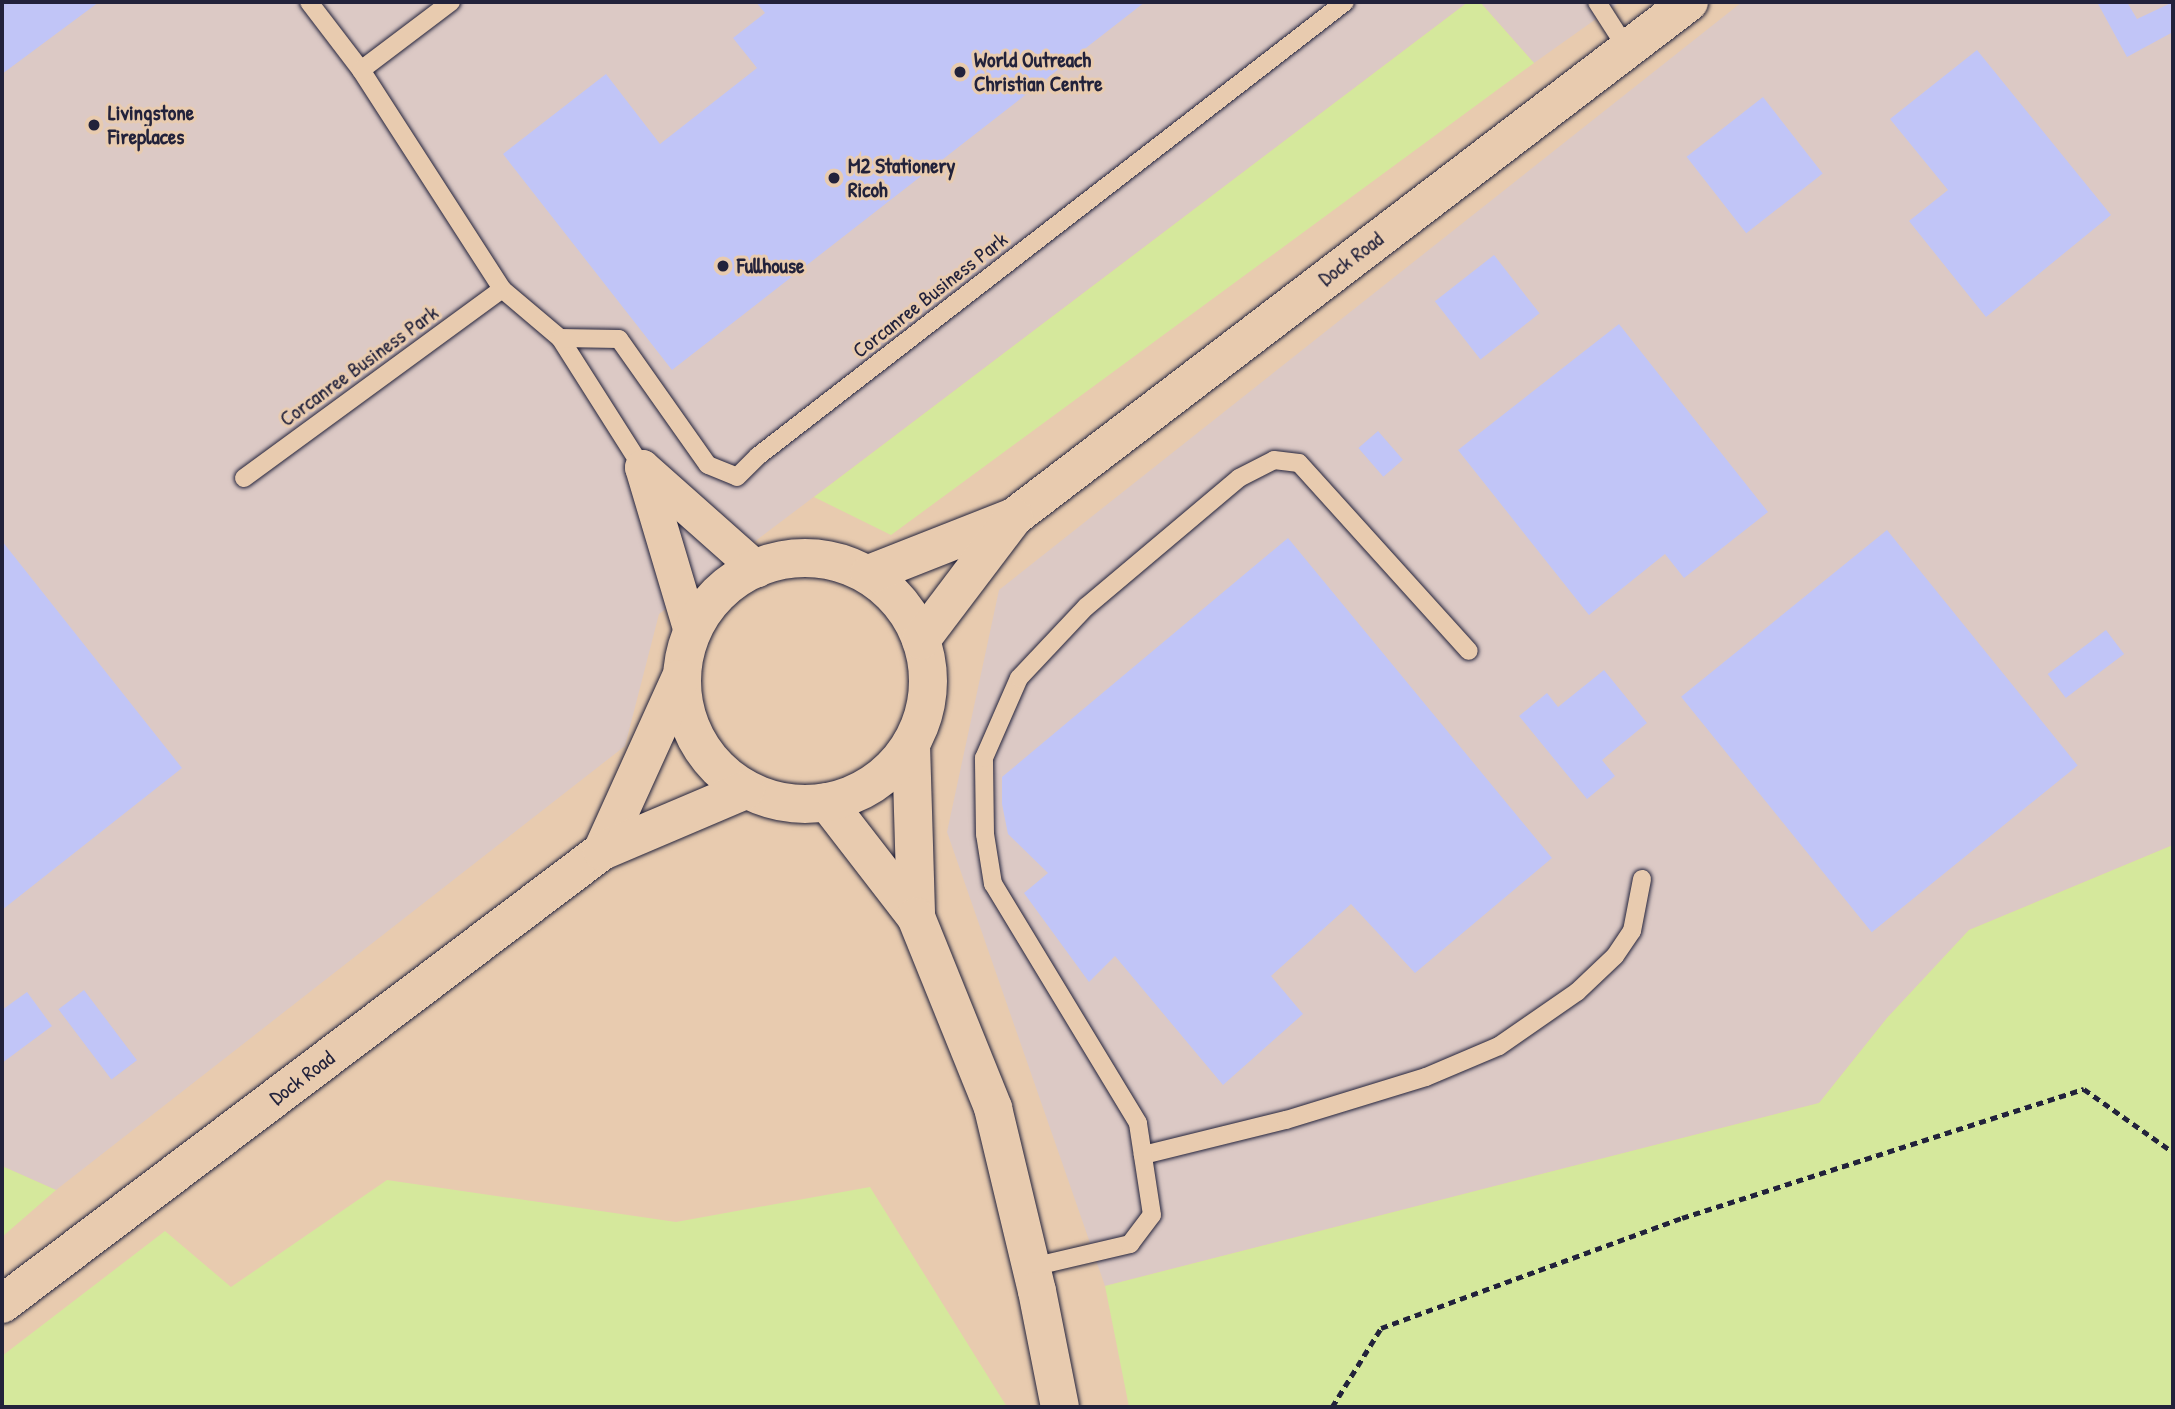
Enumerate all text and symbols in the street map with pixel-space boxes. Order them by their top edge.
place label: World Outreach Christian Centre [974,47,1103,97]
marker: World Outreach Christian Centre [952,64,968,80]
place label: Livingstone Fireplaces [108,100,194,150]
marker: Livingstone Fireplaces [86,117,102,133]
place label: M2 Stationery Ricoh [848,153,955,203]
marker: M2 Stationery Ricoh [826,170,842,186]
street label: Corcanree Business Park [848,227,1012,363]
street label: Dock Road [1314,227,1388,291]
place label: Fullhouse [737,253,804,279]
marker: Fullhouse [715,258,731,274]
street label: Corcanree Business Park [275,300,443,432]
street label: Dock Road [265,1046,339,1110]

